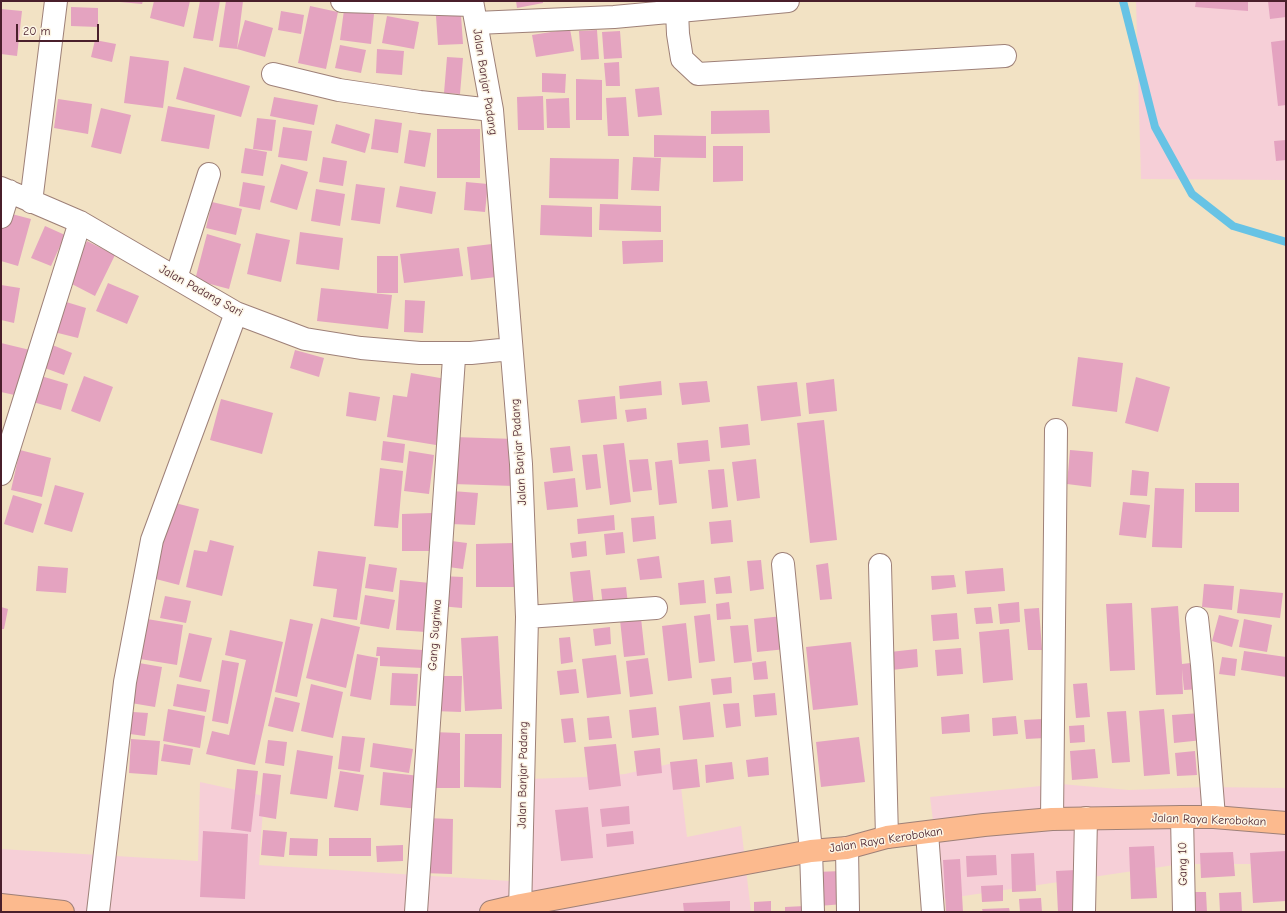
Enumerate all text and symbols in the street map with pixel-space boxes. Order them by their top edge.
scale bar [18,16,101,42]
text: 20 m [23,24,51,38]
street label: Jalan Banjar Padang [470,28,500,136]
street label: Jalan Padang Sari [157,262,245,320]
street label: Jalan Banjar Padang [508,398,530,506]
street label: Gang Sugriwa [425,599,445,671]
street label: Jalan Banjar Padang [515,721,531,829]
street label: Jalan Raya Kerobokan [1152,811,1266,829]
street label: Jalan Raya Kerobokan [828,824,944,856]
street label: Gang 10 [1175,842,1191,886]

